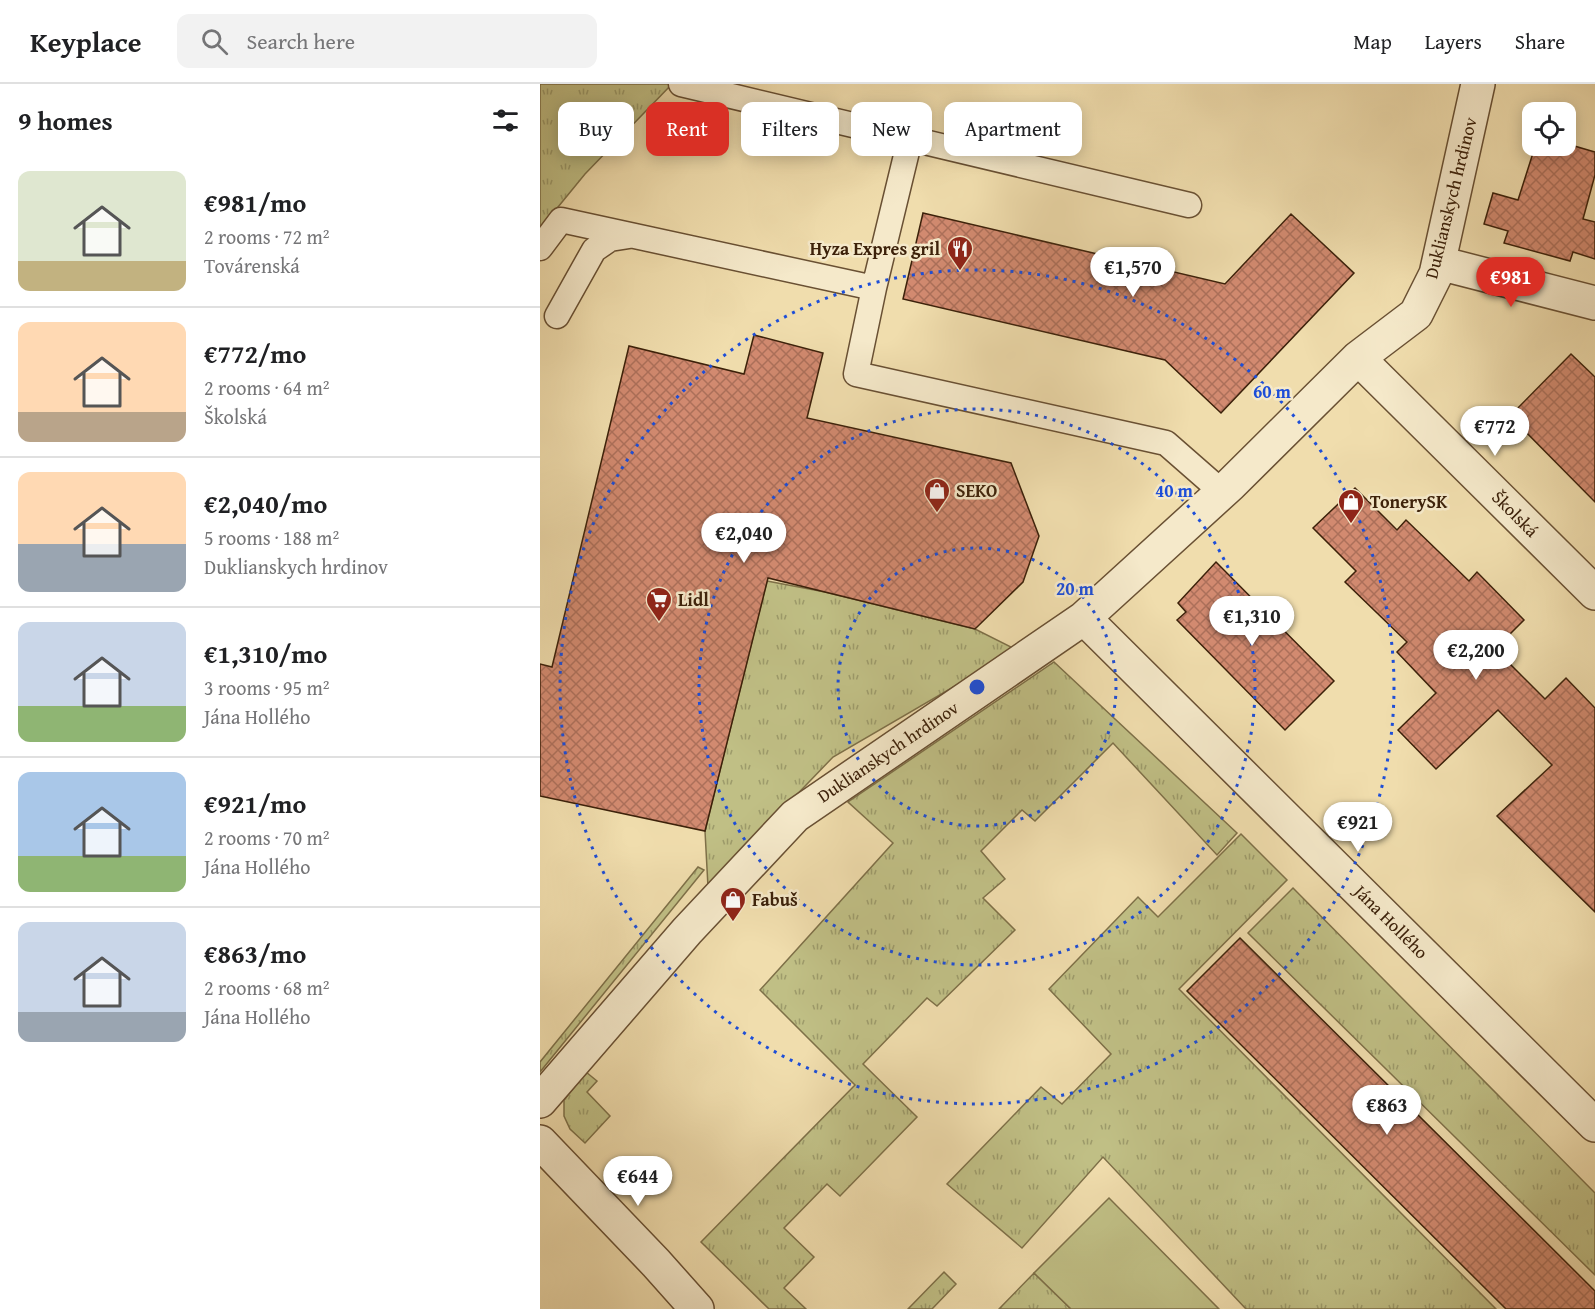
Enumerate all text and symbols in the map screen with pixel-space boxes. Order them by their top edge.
search box [177,14,597,68]
text: Keyplace [30,21,141,62]
icon: search [198,25,231,58]
text: Search here [246,25,355,57]
text: Map [1353,26,1392,57]
text: Layers [1425,26,1482,57]
text: Share [1515,26,1565,57]
text: 9 homes [18,101,113,140]
chip: Buy [558,102,634,156]
chip: Rent [646,102,729,156]
chip: Filters [741,102,839,156]
chip: New [851,102,932,156]
chip: Apartment [944,102,1082,156]
map controls [1522,102,1576,156]
button: locate [1522,102,1576,156]
icon: filters [489,104,522,137]
street label: Duklianskych hrdinov [1417,114,1484,281]
text: €981/mo [204,183,306,222]
icon: home [66,195,138,267]
text: 2 rooms · 72 m² [204,222,330,251]
restaurant icon: Hyza Expres gril [945,234,975,272]
place label: Hyza Expres gril [810,235,940,262]
pin: €1,570 [1084,247,1182,298]
text: Továrenská [204,251,300,280]
text: €1,570 [1104,252,1162,281]
pin: €981 [1475,257,1547,308]
text: €981 [1490,262,1532,291]
text: €772/mo [204,334,306,373]
icon: home [66,346,138,418]
text: 2 rooms · 64 m² [204,373,330,402]
text: 60 m [1253,378,1292,405]
text: Školská [204,402,267,431]
pin: €772 [1459,406,1531,457]
text: €772 [1474,411,1516,440]
shop icon: SEKO [922,476,952,514]
place label: SEKO [956,477,997,504]
text: 40 m [1155,477,1194,504]
text: €2,040/mo [204,484,327,523]
street label: Školská [1486,484,1545,544]
shop icon: TonerySK [1336,487,1366,525]
place label: TonerySK [1370,488,1448,515]
icon: home [66,496,138,568]
pin: €2,040 [695,513,793,564]
text: €2,040 [715,518,773,547]
text: 5 rooms · 188 m² [204,523,339,552]
text: Duklianskych hrdinov [204,552,388,581]
text: 20 m [1056,575,1095,602]
supermarket icon: Lidl [644,585,674,623]
place label: Lidl [678,586,709,613]
pin: €1,310 [1203,596,1301,647]
text: €1,310 [1223,601,1281,630]
pin: €2,200 [1427,630,1525,681]
text: €1,310/mo [204,634,327,673]
text: €2,200 [1447,635,1505,664]
icon: home [66,646,138,718]
text: 3 rooms · 95 m² [204,673,330,702]
centre of rings [967,677,987,697]
street label: Duklianskych hrdinov [812,694,964,809]
text: Jána Hollého [204,702,310,731]
text: €921/mo [204,784,306,823]
icon: home [66,796,138,868]
pin: €921 [1322,802,1394,853]
text: €921 [1337,807,1379,836]
text: 2 rooms · 70 m² [204,823,330,852]
text: Jána Hollého [204,852,310,881]
street label: Jána Hollého [1347,877,1435,965]
shop icon: Fabuš [718,885,748,923]
place label: Fabuš [752,886,798,913]
text: €863/mo [204,934,306,973]
icon: home [66,946,138,1018]
text: 2 rooms · 68 m² [204,973,330,1002]
text: Jána Hollého [204,1002,310,1031]
pin: €863 [1351,1085,1423,1136]
text: €863 [1366,1090,1408,1119]
pin: €644 [602,1156,674,1207]
text: €644 [617,1161,659,1190]

